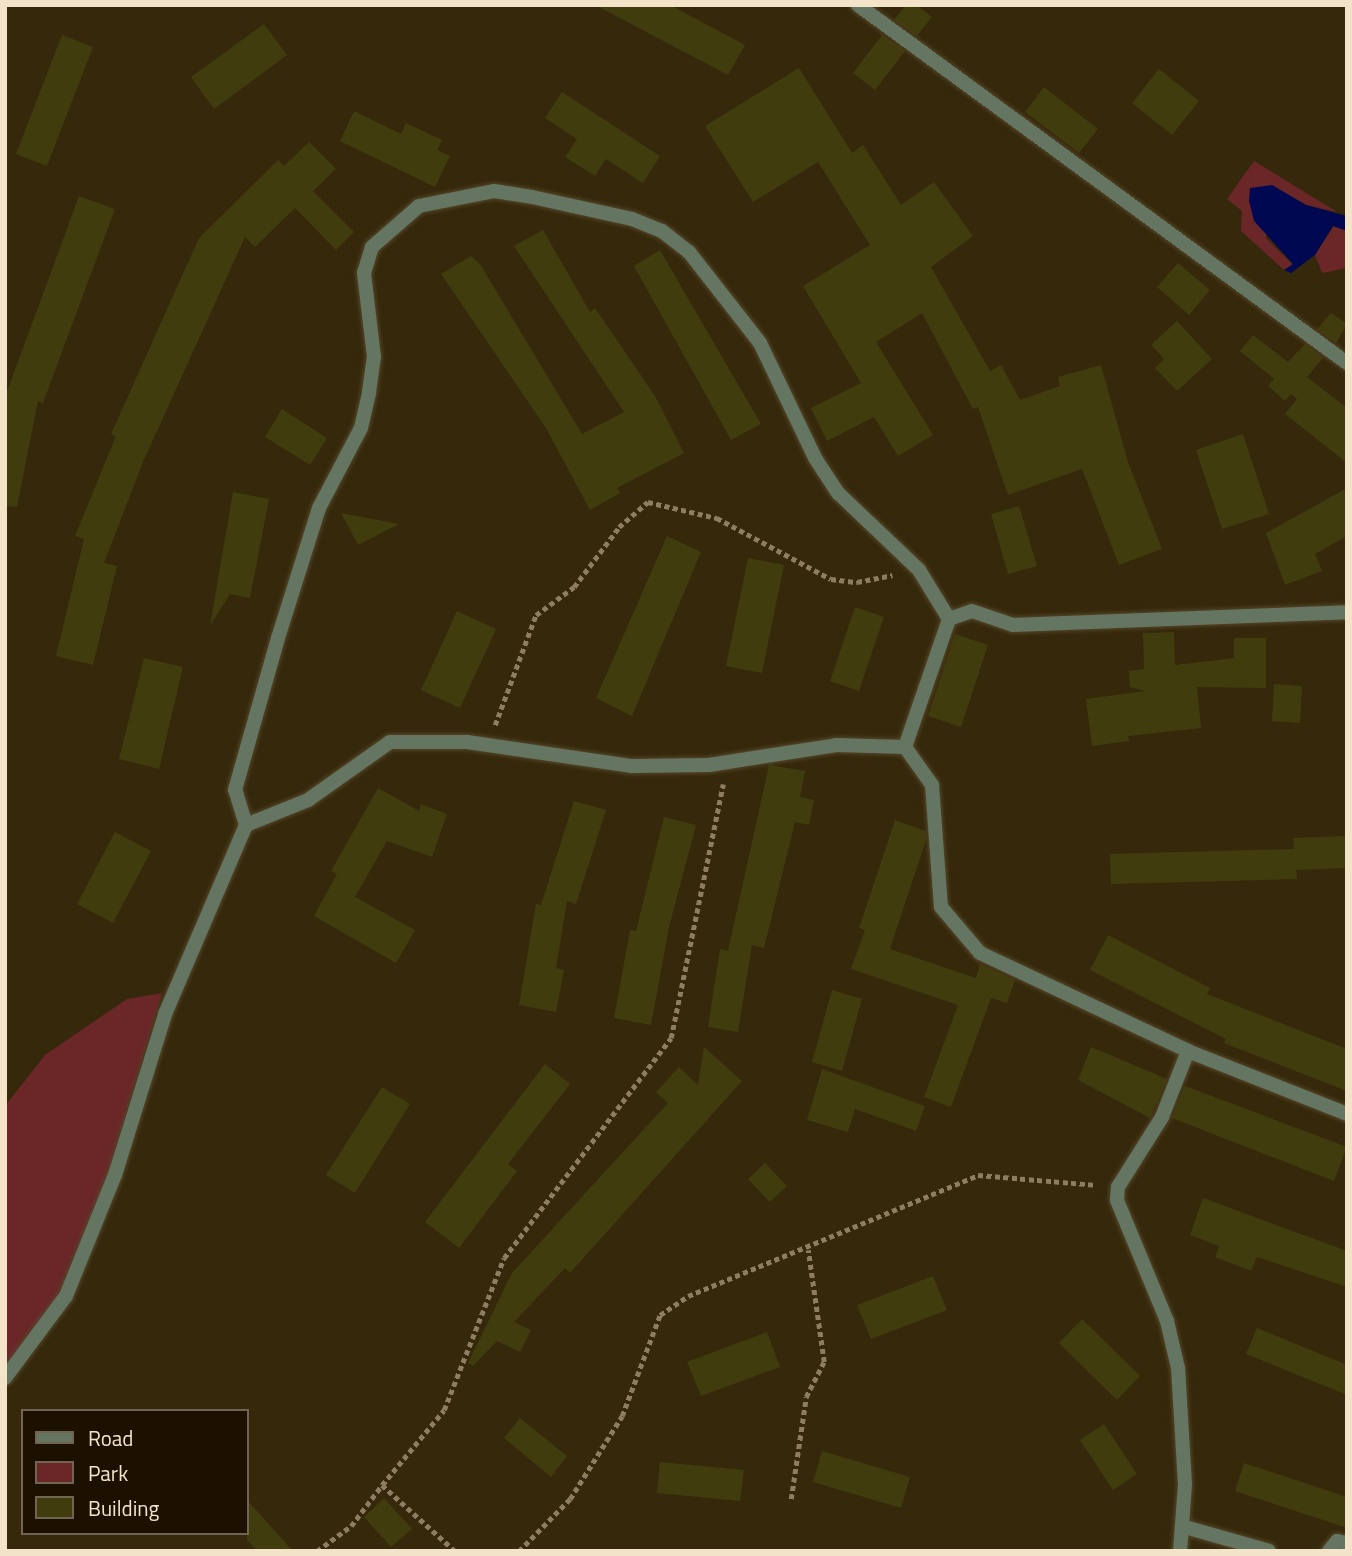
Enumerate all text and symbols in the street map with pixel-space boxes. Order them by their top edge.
legend [21,1409,248,1535]
text: Road [88,1422,133,1454]
text: Park [88,1457,128,1489]
text: Building [88,1492,159,1524]

